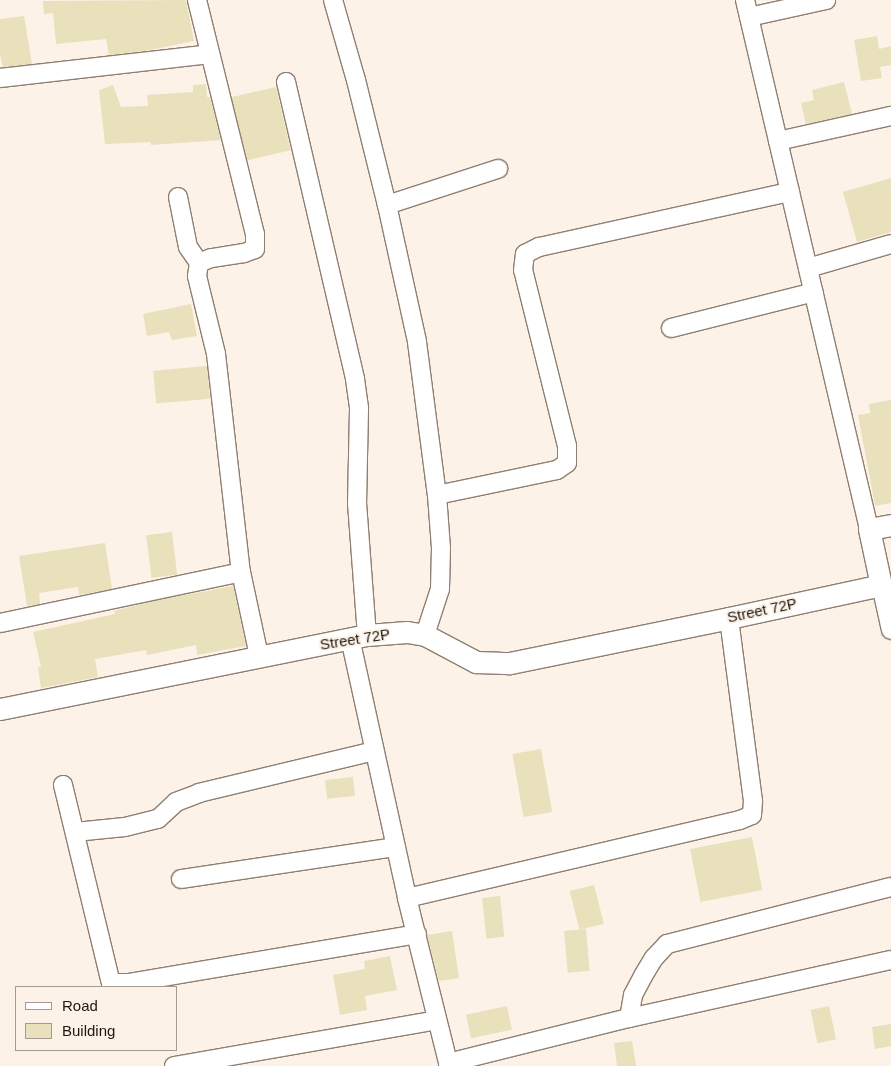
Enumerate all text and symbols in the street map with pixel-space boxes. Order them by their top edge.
street label: Street 72P [725,594,799,626]
street label: Street 72P [319,625,391,653]
legend [15,986,178,1051]
text: Road [62,997,98,1014]
text: Building [62,1022,115,1039]

